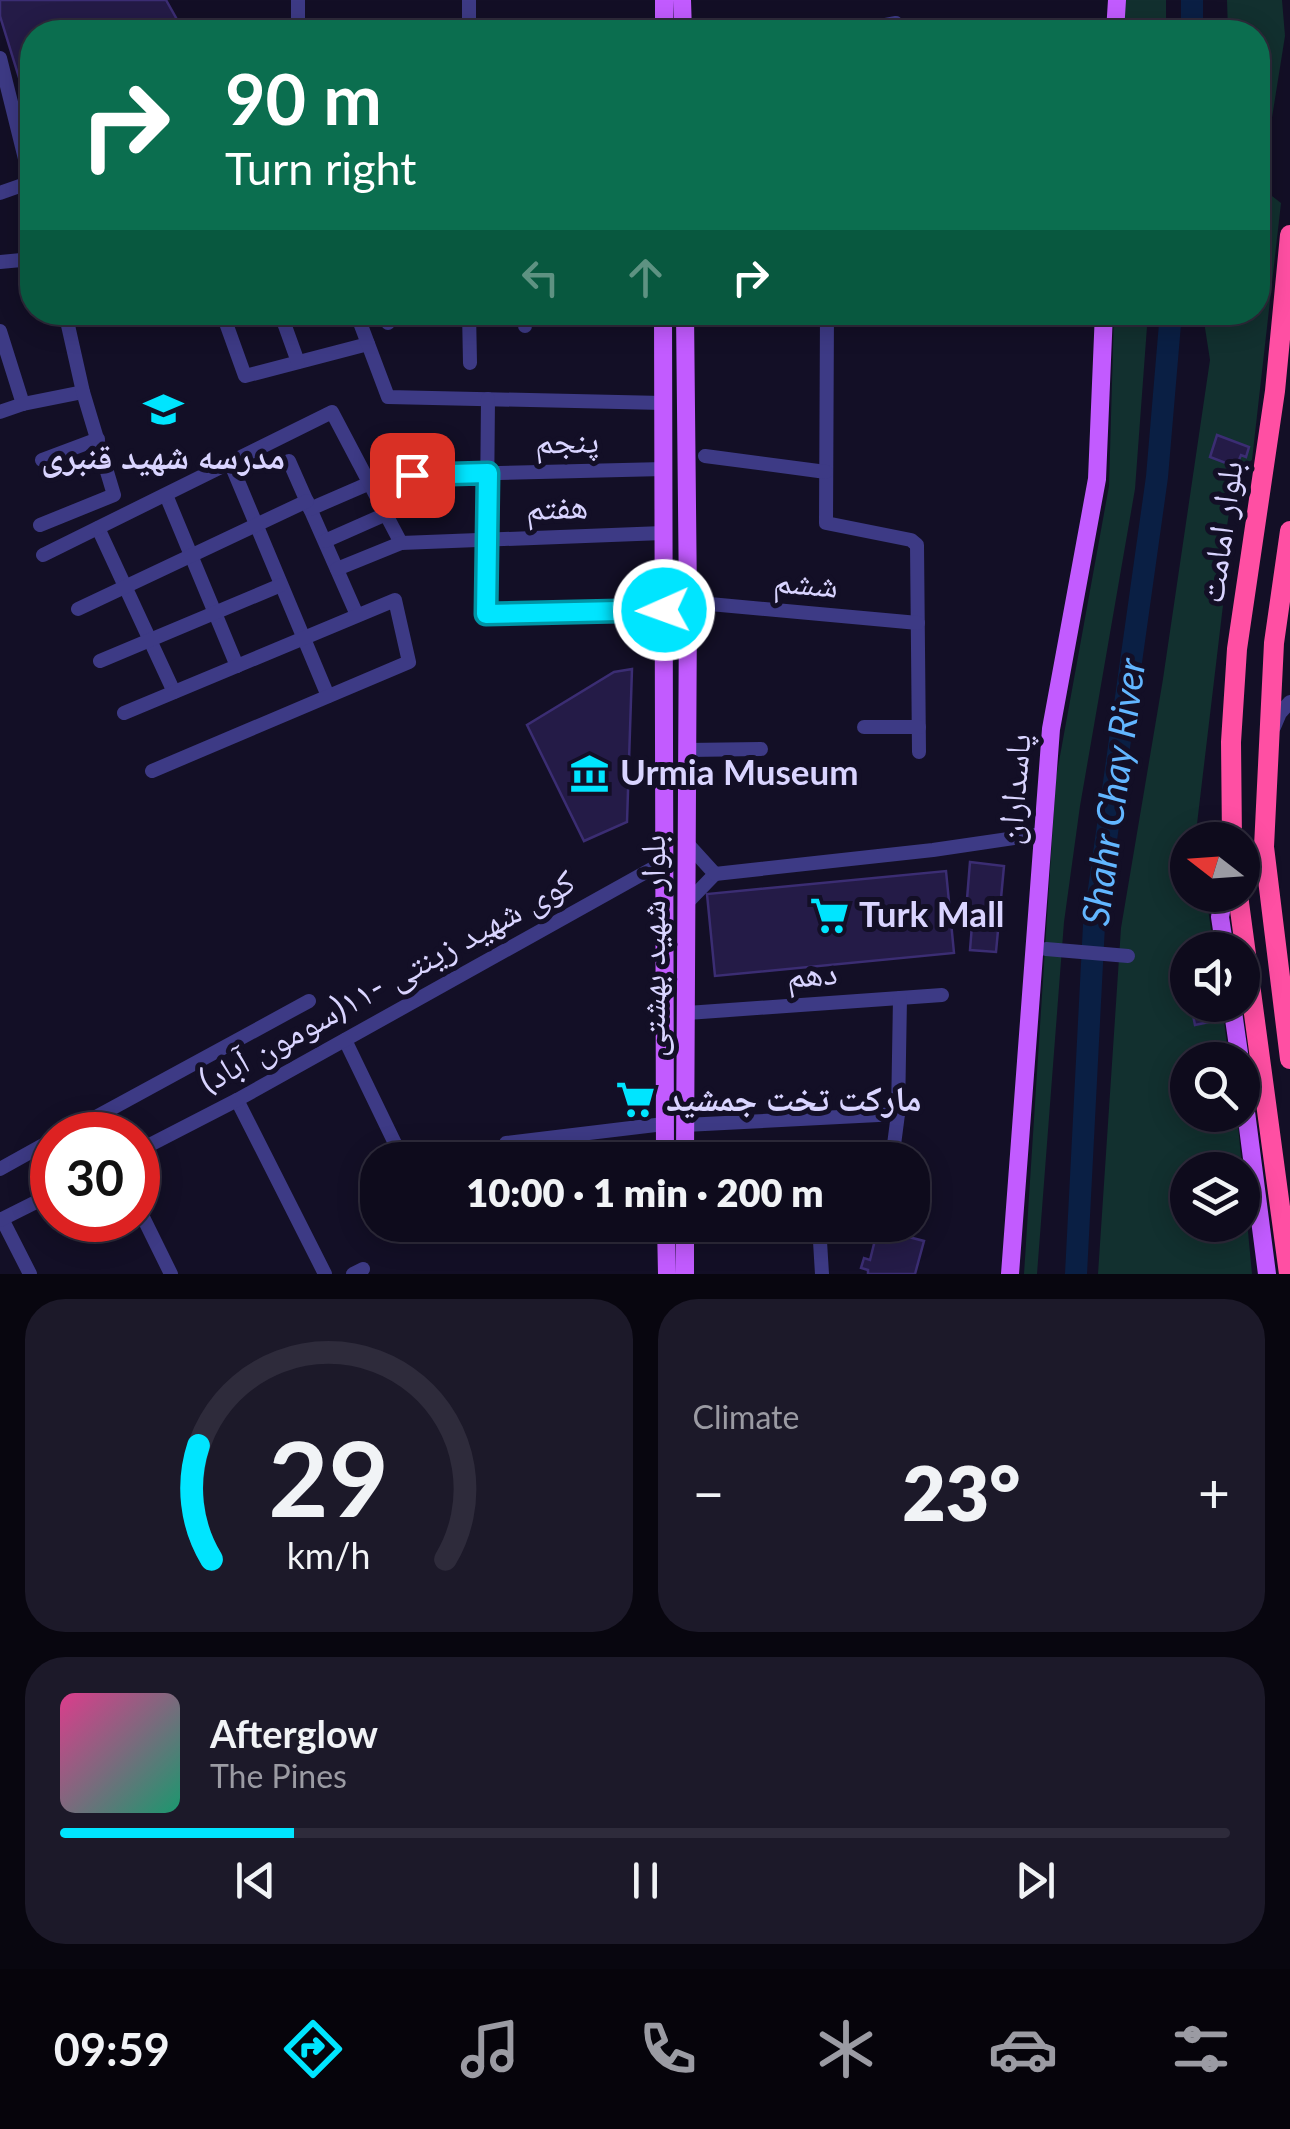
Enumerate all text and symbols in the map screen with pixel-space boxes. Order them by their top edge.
text: 90 m [225,56,382,140]
icon: right [60,60,190,190]
text: Turn right [225,141,416,195]
icon: left [513,250,568,305]
icon: ahead [618,250,673,305]
icon: right [723,250,778,305]
school or university icon: مدرسه شهید قنبری [142,389,184,431]
street label: پنجم [535,417,599,465]
pin [370,433,455,518]
place label: مدرسه شهید قنبری [41,434,285,478]
icon: arrive [385,448,440,503]
street label: بلوار امامت [1188,458,1251,606]
street label: هفتم [525,483,589,531]
street label: ششم [772,557,840,609]
position arrow [612,558,716,662]
water label: Shahr Chay River [1071,654,1154,928]
street label: پاسداران [986,732,1040,846]
place label: Urmia Museum [620,750,859,792]
museum icon: Urmia Museum [569,752,611,794]
north arrow [1170,822,1260,912]
map controls [1170,822,1260,1242]
street label: بلوار شهید بهشتی [630,835,674,1057]
street label: کوی شهید زینتی -۱۱(سومون آباد) [191,858,582,1102]
place label: Turk Mall [859,892,1005,934]
supermarket icon: Turk Mall [808,894,850,936]
button: sound [1170,932,1260,1022]
street label: دهم [785,949,839,999]
button: search [1170,1042,1260,1132]
place label: مارکت تخت جمشید [666,1076,922,1119]
supermarket icon: مارکت تخت جمشید [615,1078,657,1120]
speed limit sign: 30 [30,1112,160,1242]
button: layers [1170,1152,1260,1242]
text: 10:00 · 1 min · 200 m [466,1169,824,1215]
text: Climate [693,1397,799,1436]
text: 29 [268,1414,389,1539]
text: 23° [902,1447,1020,1537]
text: − [693,1459,724,1525]
text: + [1198,1459,1230,1525]
text: km/h [287,1534,371,1577]
text: Afterglow [210,1710,378,1756]
text: The Pines [210,1756,347,1795]
icon: previous [228,1853,283,1908]
icon: pause [618,1853,673,1908]
icon: next [1008,1853,1063,1908]
icon: directions [278,2014,348,2084]
icon: music [455,2014,525,2084]
icon: phone [633,2014,703,2084]
icon: climate [811,2014,881,2084]
icon: car [988,2014,1058,2084]
icon: filters [1166,2014,1236,2084]
text: 09:59 [54,2022,170,2076]

